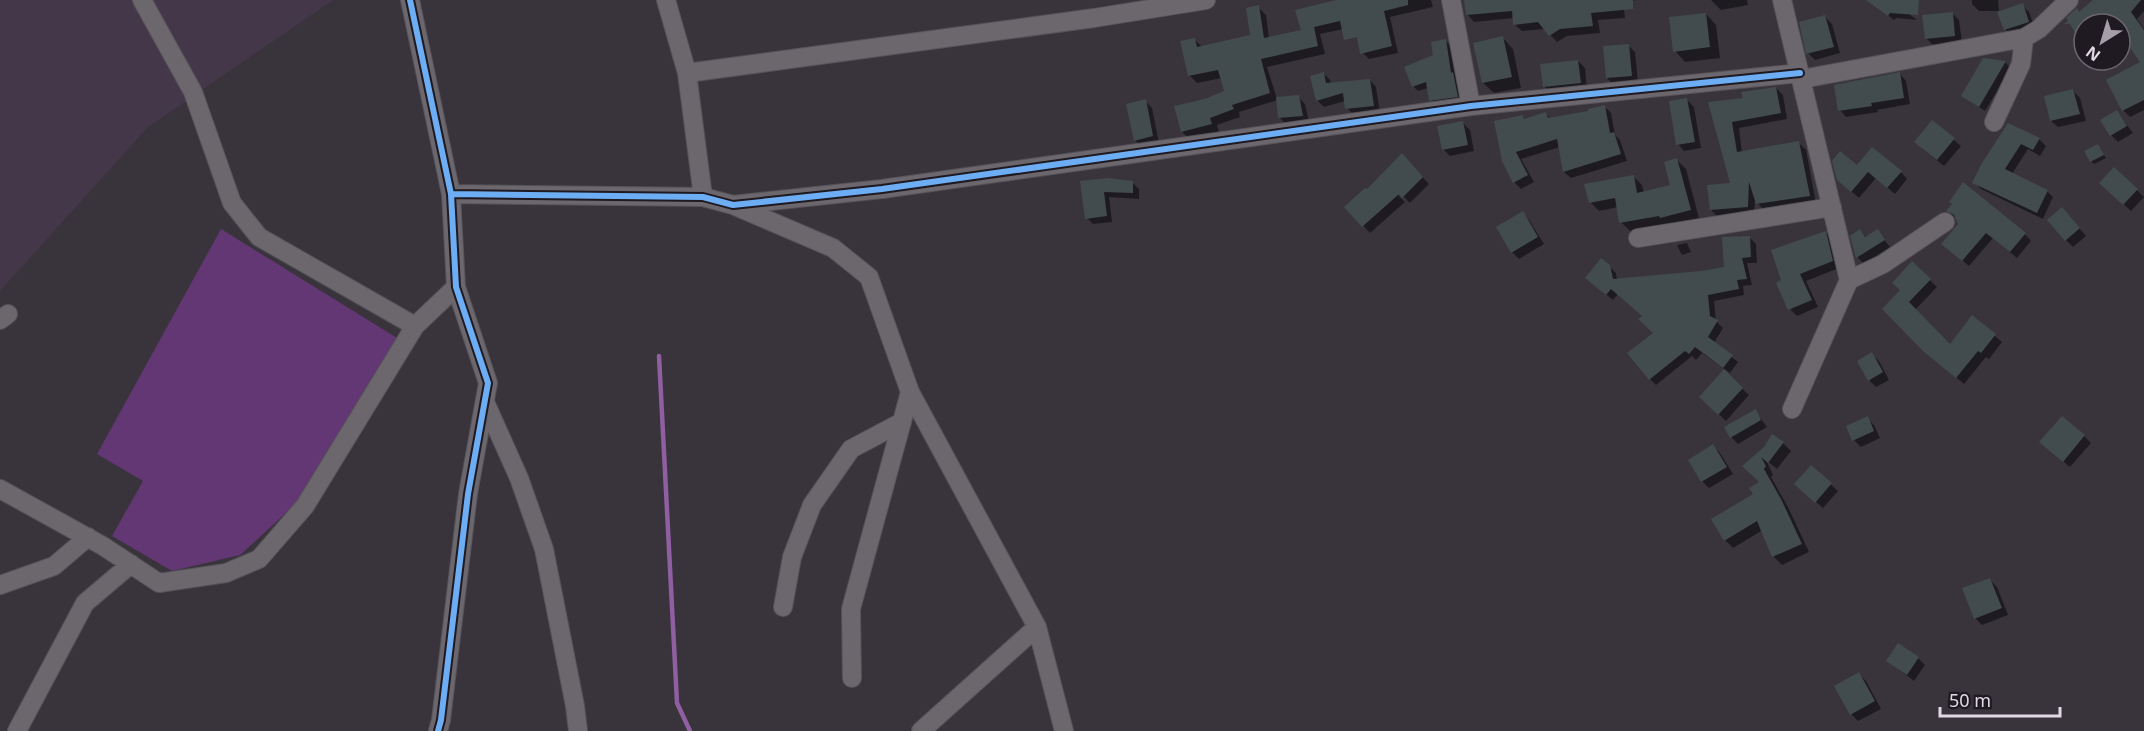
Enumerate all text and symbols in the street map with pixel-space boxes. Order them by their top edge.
north arrow [2072,12,2132,72]
text: N [2081,41,2105,67]
scale bar [1940,680,2060,718]
text: 50 m [1949,688,1991,712]

